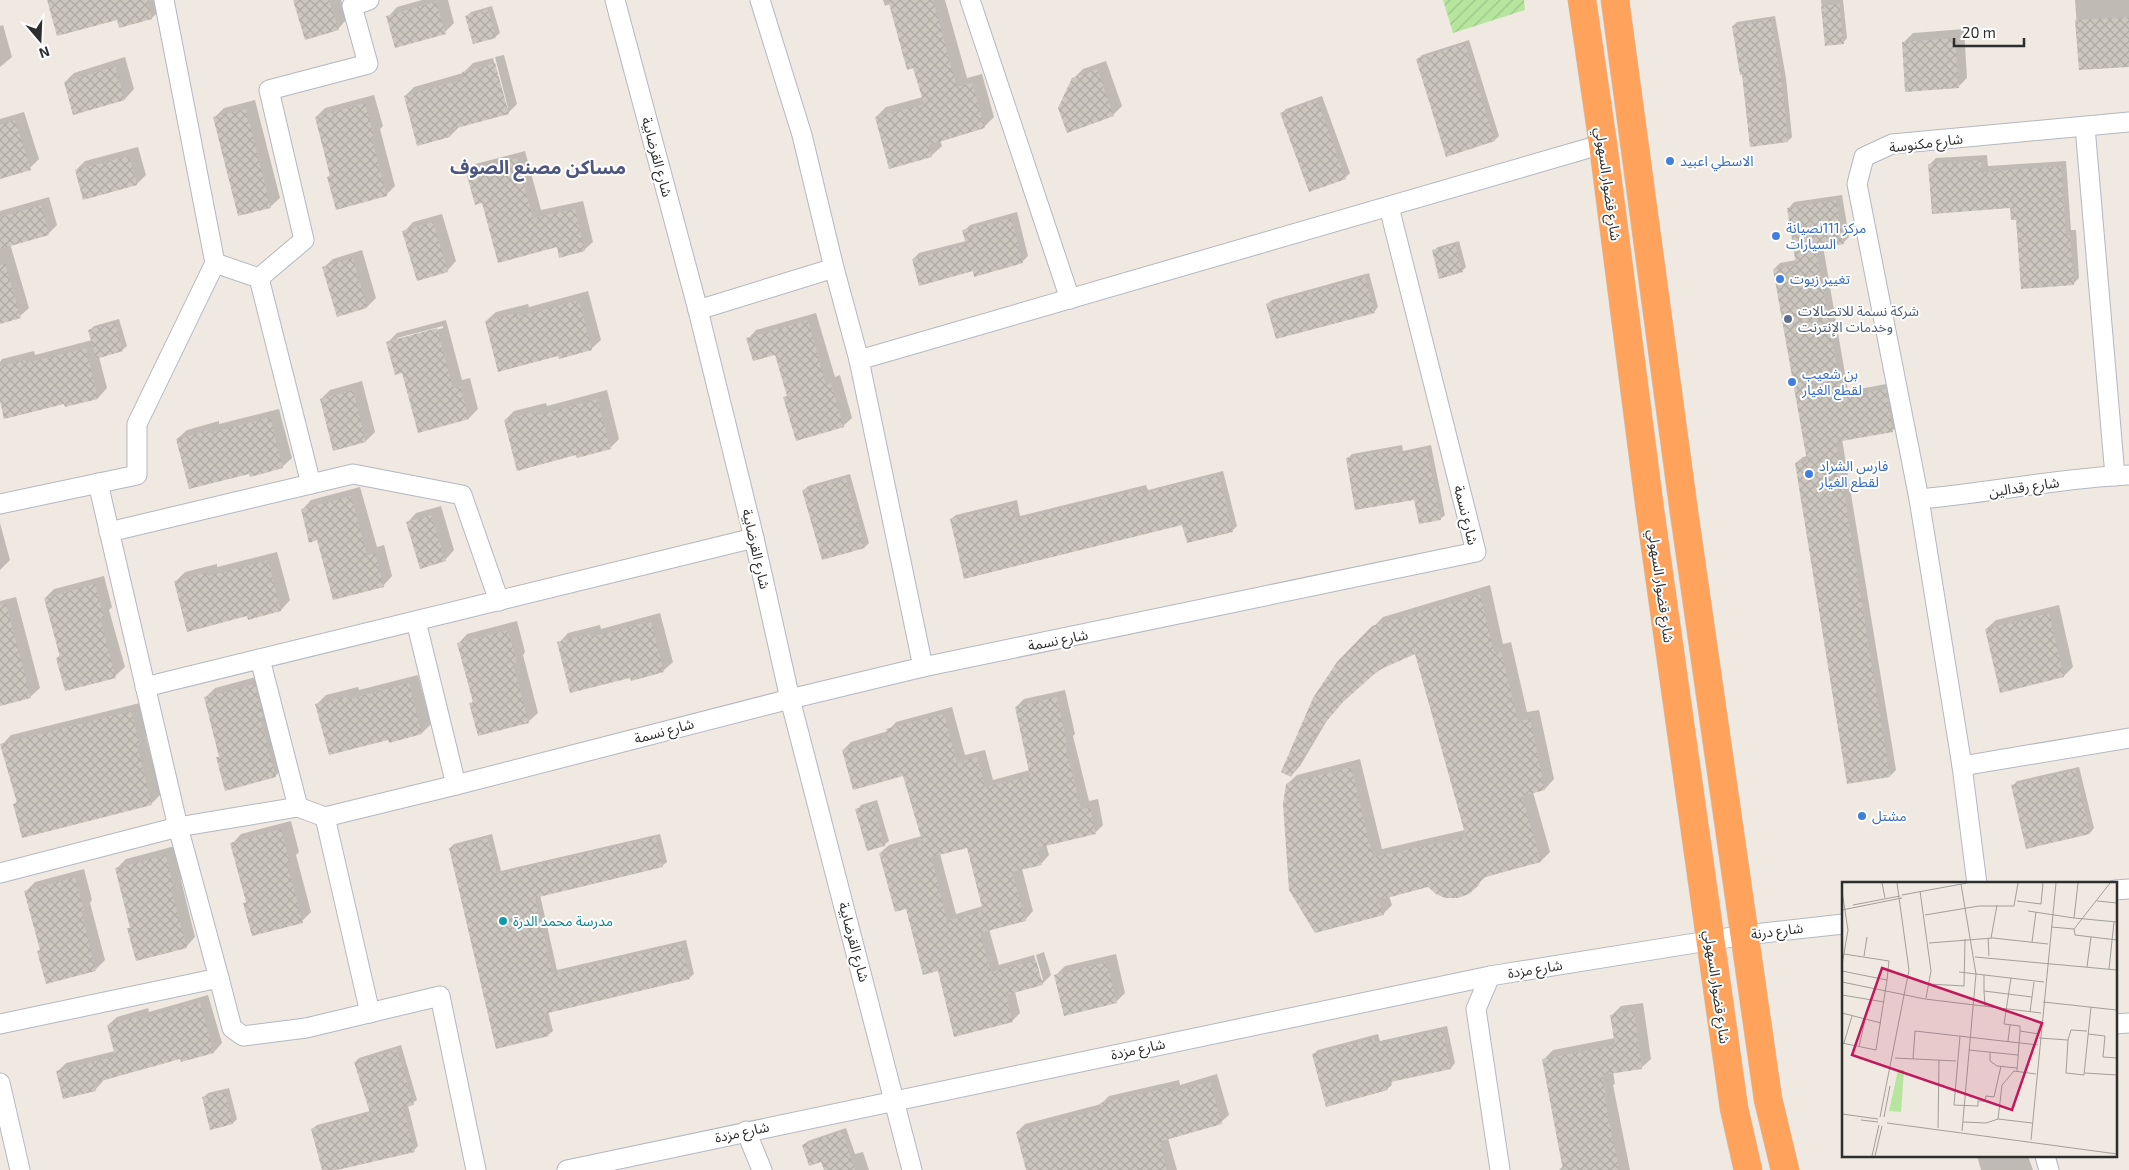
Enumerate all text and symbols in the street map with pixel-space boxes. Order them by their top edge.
north arrow [15,15,65,65]
scale bar [1954,15,2024,47]
text: 20 m [1962,23,1996,41]
text: N [37,43,52,62]
street label: شارع القرضابية [636,115,676,199]
street label: شارع قضوار السهولي [1589,126,1625,242]
street label: شارع مكنوسة [1888,130,1964,158]
place label: الاسطي اعبيد [1680,152,1754,172]
district label: مساكن مصنع الصوف [450,155,626,182]
marker: الاسطي اعبيد [1664,155,1676,167]
place label: مركز 111لصيانة السيارات [1786,219,1866,253]
marker: مركز 111لصيانة السيارات [1770,230,1782,242]
place label: تغيير زيوت [1790,270,1850,288]
marker: تغيير زيوت [1774,273,1786,285]
place label: شركة نسمة للاتصالات وخدمات الإنترنت [1798,302,1919,337]
marker: شركة نسمة للاتصالات وخدمات الإنترنت [1782,313,1794,325]
place label: بن شعيب لقطع الغيار [1801,365,1862,401]
marker: بن شعيب لقطع الغيار [1786,376,1798,388]
place label: فارس الشراد لقطع الغيار [1818,457,1888,493]
marker: فارس الشراد لقطع الغيار [1803,468,1815,480]
street label: شارع رقدالين [1987,473,2061,503]
street label: شارع نسمة [1448,483,1482,547]
street label: شارع القرضابية [736,507,774,591]
street label: شارع قضوار السهولي [1642,528,1678,644]
street label: شارع نسمة [1026,625,1090,657]
street label: شارع نسمة [632,714,696,750]
place label: مشتل [1872,807,1907,825]
marker: مشتل [1856,810,1868,822]
inset map [1842,882,2116,1158]
street label: شارع القرضابية [833,900,873,984]
place label: مدرسة محمد الدرة [513,912,613,930]
marker: مدرسة محمد الدرة [497,915,509,927]
street label: شارع درنة [1750,919,1804,945]
street label: شارع قضوار السهولي [1698,929,1734,1045]
street label: شارع مزدة [1506,956,1564,984]
street label: شارع مزدة [1109,1034,1167,1066]
street label: شارع مزدة [713,1117,771,1149]

